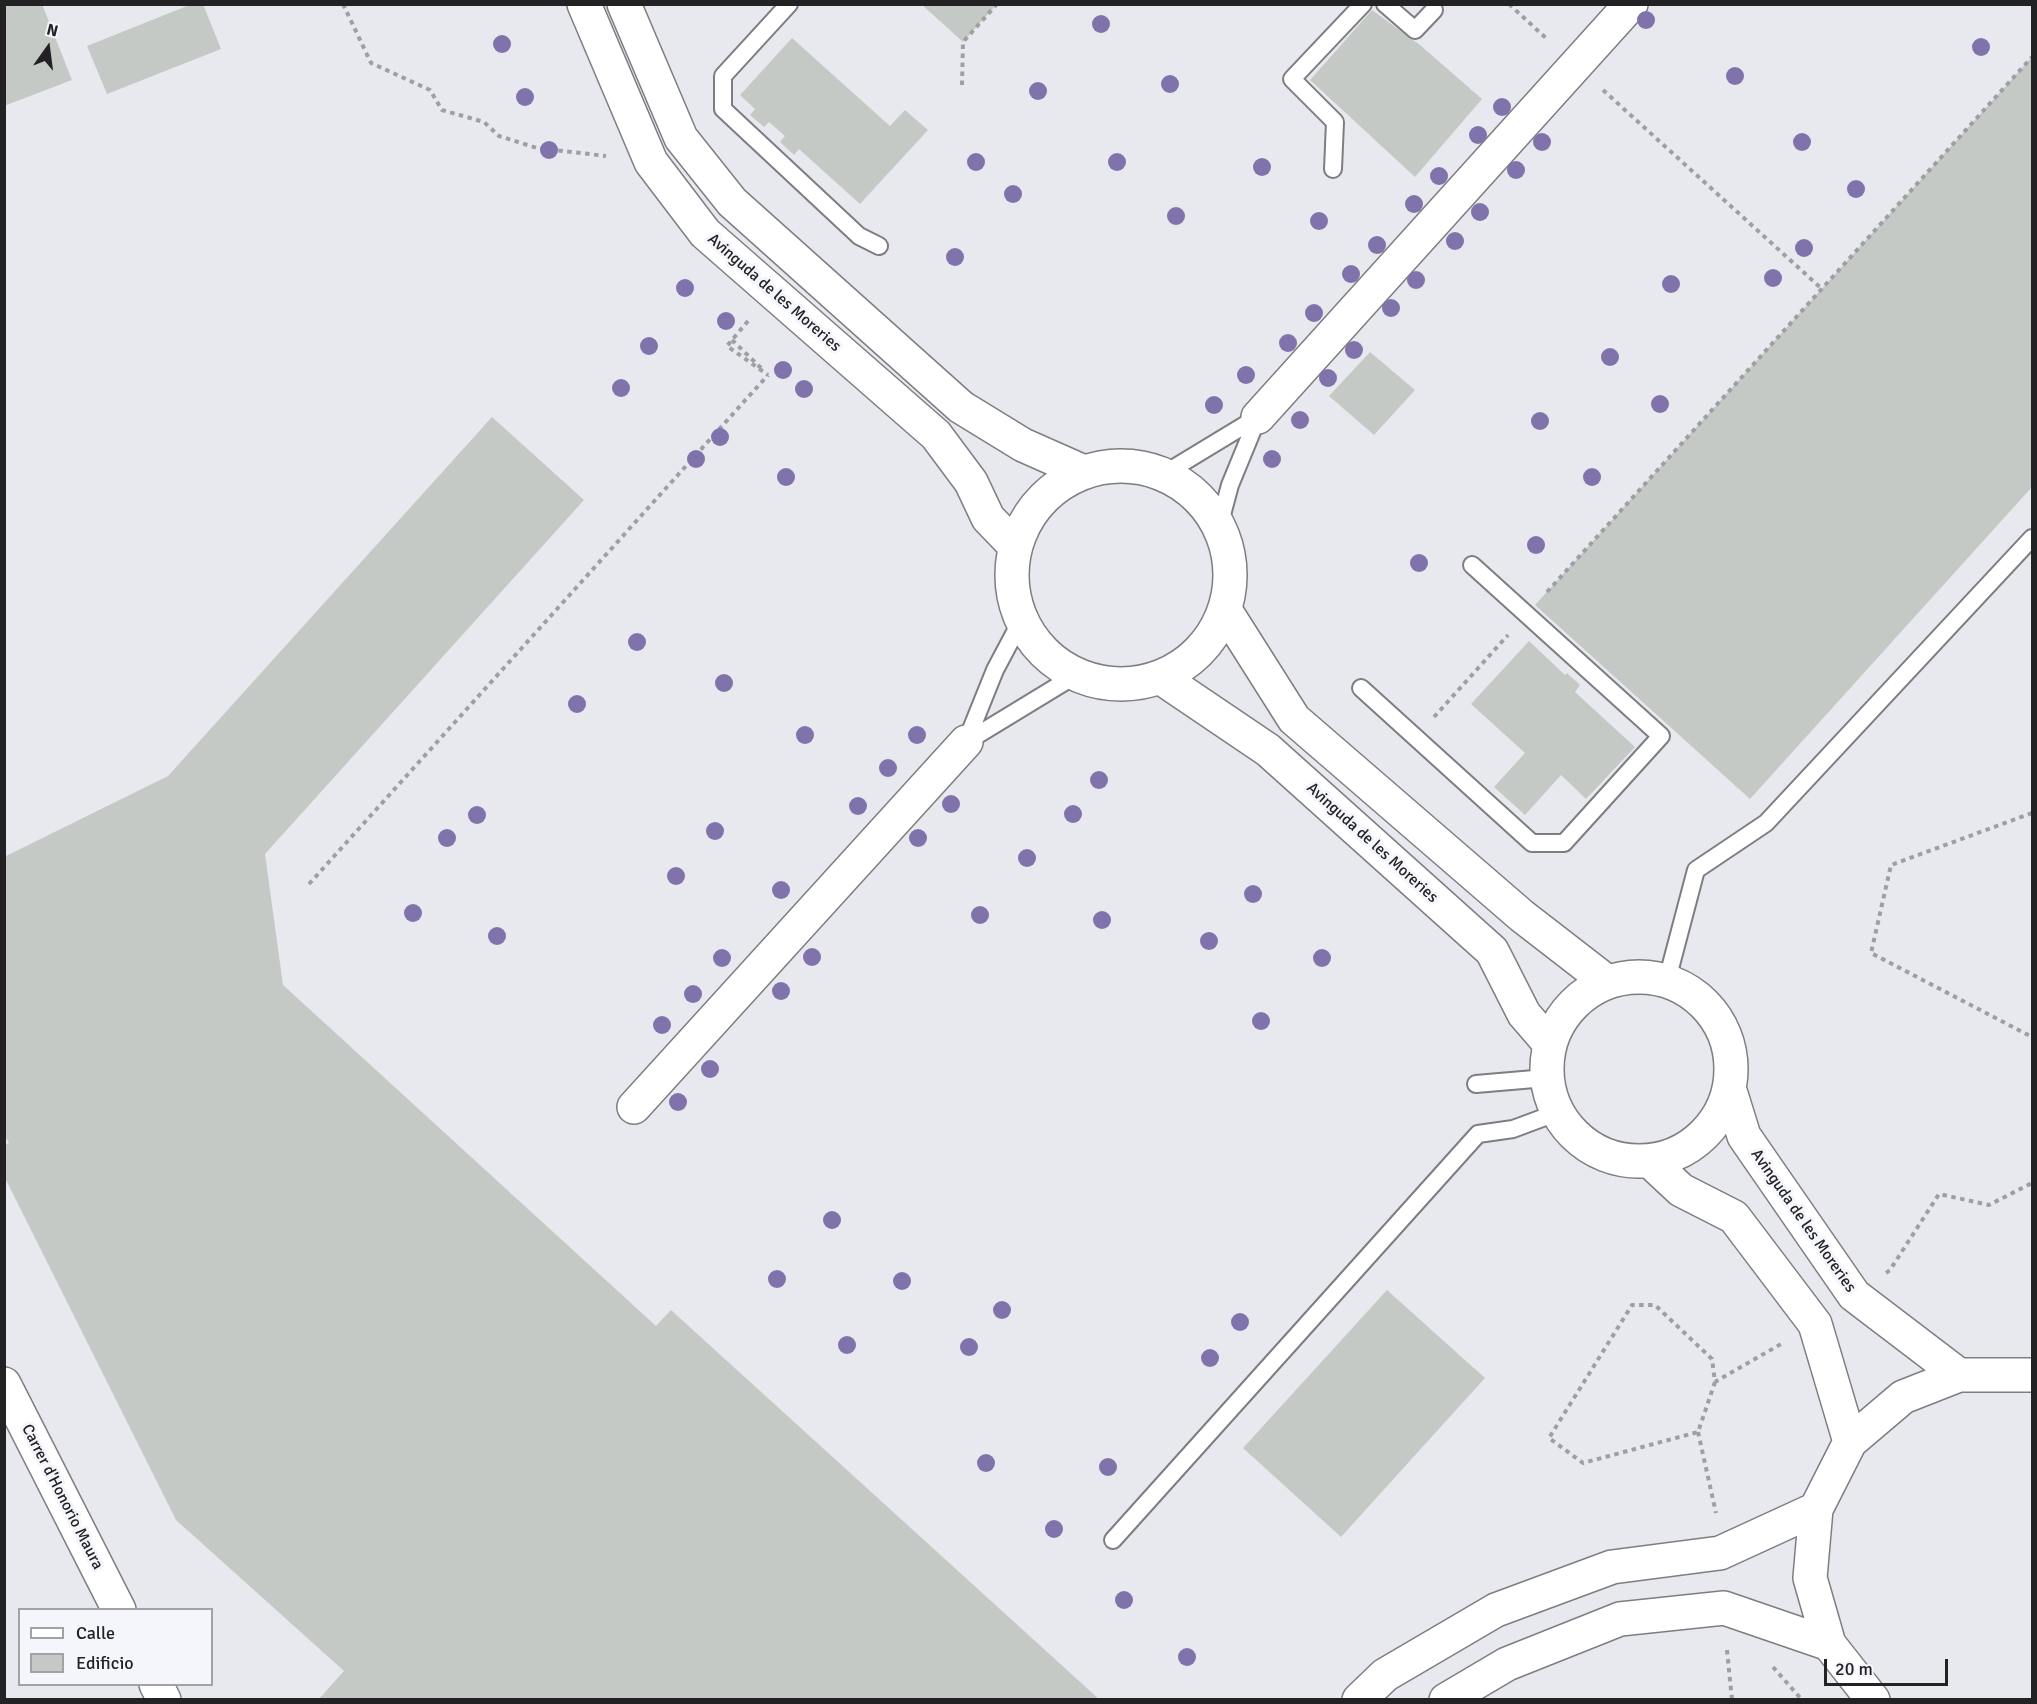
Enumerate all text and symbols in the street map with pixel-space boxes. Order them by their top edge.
north arrow [18,18,78,78]
text: N [45,19,60,42]
street label: Avinguda de les Moreries [703,230,845,356]
street label: Avinguda de les Moreries [1302,779,1442,907]
street label: Avinguda de les Moreries [1746,1146,1860,1296]
street label: Carrer d'Honorio Maura [17,1421,107,1573]
legend [18,1608,213,1686]
text: Calle [76,1622,115,1644]
scale bar [1827,1647,1952,1685]
text: Edificio [76,1652,134,1674]
text: 20 m [1835,1658,1873,1680]

